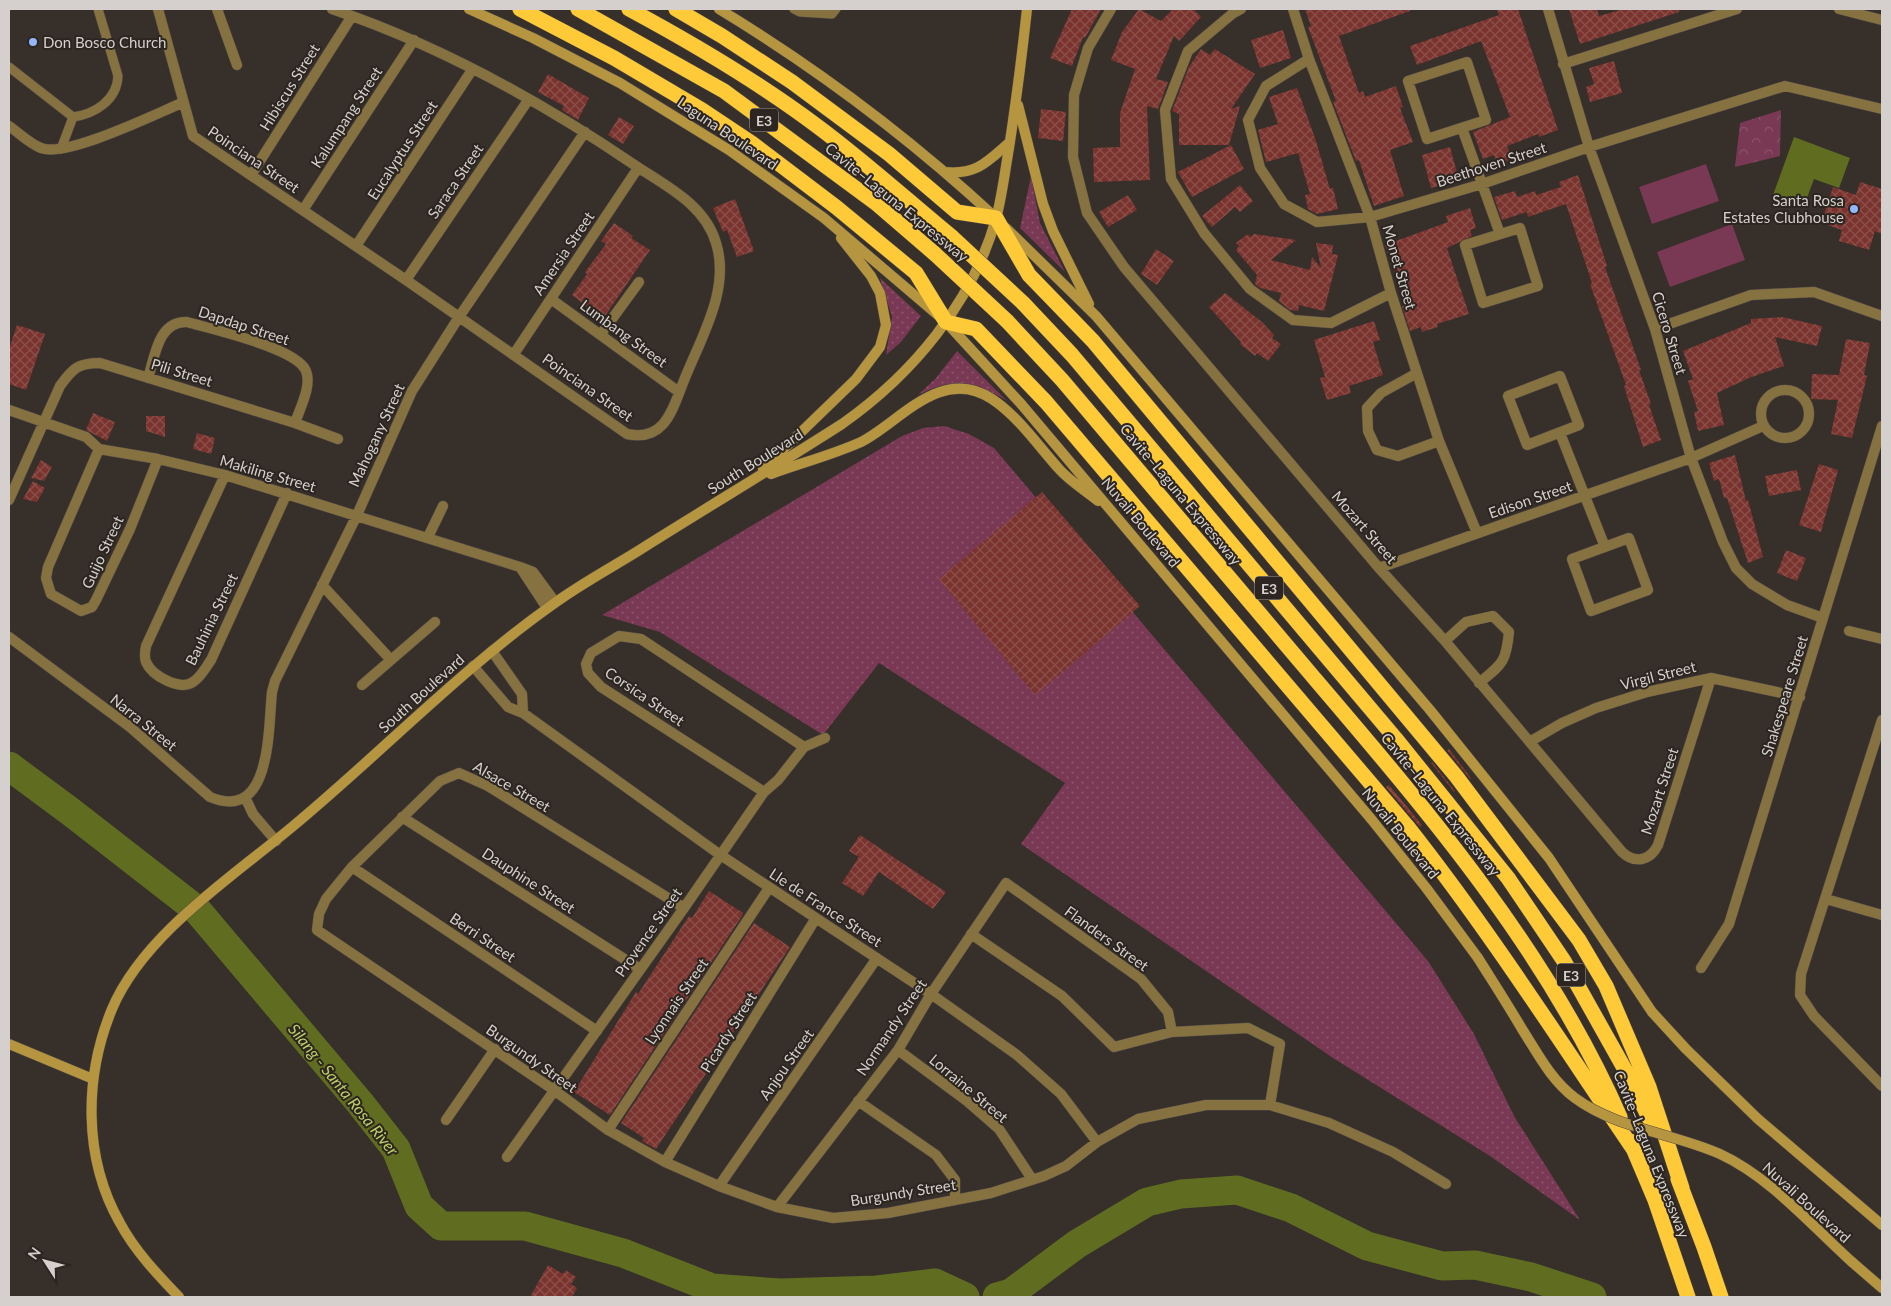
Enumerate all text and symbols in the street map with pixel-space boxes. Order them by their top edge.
place label: Don Bosco Church [43,33,166,51]
marker: Don Bosco Church [27,36,39,48]
street label: Hibiscus Street [255,40,323,134]
street label: Kalumpang Street [307,63,386,171]
street label: Laguna Boulevard [674,93,782,173]
street label: Eucalyptus Street [363,97,441,203]
road number: E3 [750,108,778,132]
street label: Poinciana Street [205,122,304,197]
street label: Beethoven Street [1434,138,1549,190]
street label: Cavite–Laguna Expressway [822,139,972,265]
street label: Saraca Street [423,140,487,222]
place label: Santa Rosa Estates Clubhouse [1723,191,1844,226]
marker: Santa Rosa Estates Clubhouse [1848,203,1860,215]
street label: Amersia Street [529,207,598,298]
street label: Monet Street [1379,223,1421,312]
street label: Cicero Street [1649,289,1691,377]
street label: Lumbang Street [577,295,672,371]
street label: Dapdap Street [196,302,292,348]
street label: Poinciana Street [539,349,637,425]
street label: Pili Street [149,354,215,390]
street label: Mahogany Street [344,380,408,490]
street label: Cavite–Laguna Expressway [1117,420,1246,569]
street label: South Boulevard [704,425,806,497]
street label: Makiling Street [218,451,319,495]
street label: Nuvali Boulevard [1098,473,1184,571]
street label: Edison Street [1486,476,1575,522]
street label: Mozart Street [1329,487,1402,568]
street label: Guijo Street [77,512,127,591]
street label: Bauhinia Street [181,570,241,668]
road number: E3 [1255,576,1283,600]
street label: Shakespeare Street [1757,633,1811,759]
street label: South Boulevard [375,650,467,736]
street label: Virgil Street [1618,657,1698,693]
street label: Corsica Street [602,663,689,729]
street label: Narra Street [107,690,181,755]
street label: Cavite–Laguna Expressway [1378,729,1504,879]
street label: Mozart Street [1636,745,1682,837]
street label: Alsace Street [470,757,554,816]
street label: Nuvali Boulevard [1359,784,1443,882]
street label: Dauphine Street [479,843,579,917]
street label: Lle de France Street [766,864,886,950]
street label: Provence Street [611,884,686,980]
street label: Flanders Street [1062,902,1153,975]
street label: Berri Street [447,908,520,966]
street label: Lyonnais Street [641,954,712,1047]
road number: E3 [1557,964,1585,986]
street label: Normandy Street [852,975,930,1079]
street label: Picardy Street [696,988,760,1076]
water label: Silang - Santa Rosa River [285,1019,403,1159]
street label: Burgundy Street [483,1020,581,1096]
street label: Anjou Street [755,1025,817,1103]
street label: Lorraine Street [926,1050,1012,1127]
street label: Cavite–Laguna Expressway [1610,1068,1694,1241]
street label: Nuvali Boulevard [1759,1158,1855,1246]
street label: Burgundy Street [849,1175,958,1209]
north arrow [20,1236,70,1286]
text: N [24,1244,44,1262]

